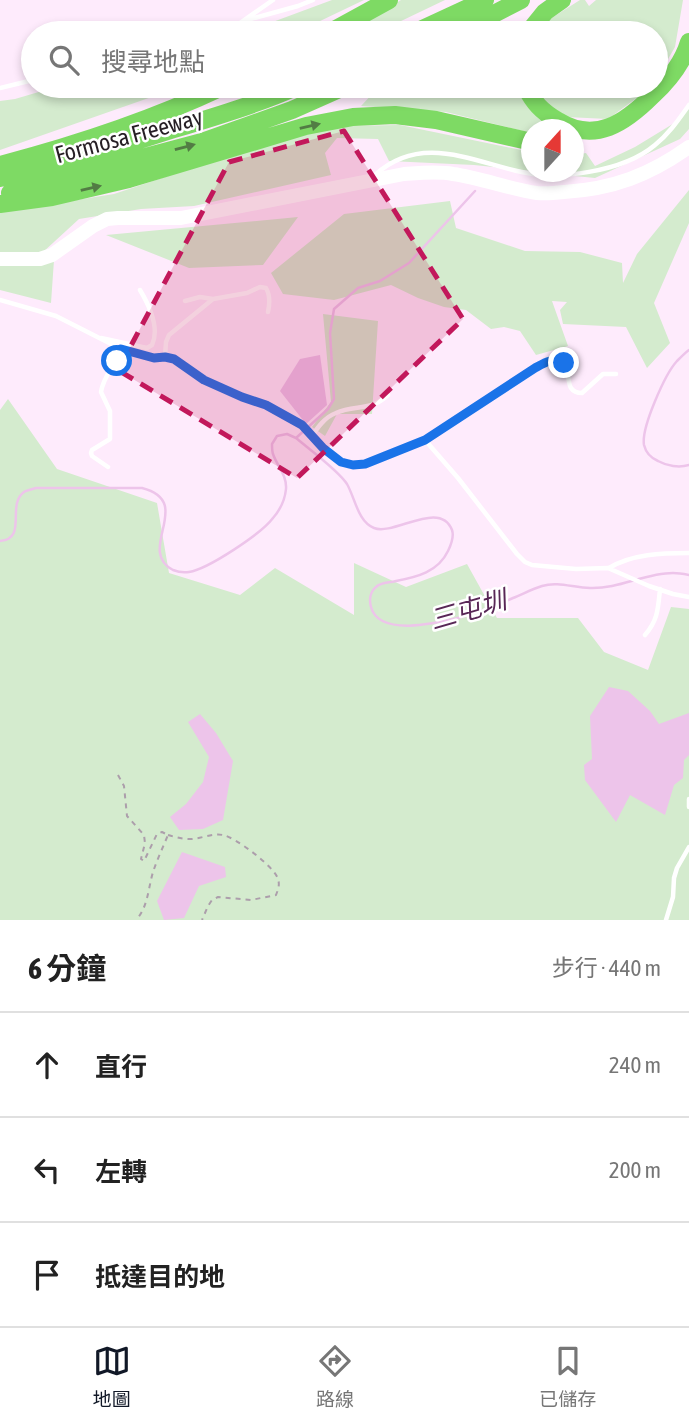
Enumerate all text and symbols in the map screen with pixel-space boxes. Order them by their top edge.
search box [21,21,668,98]
icon: search [45,41,83,79]
text: 搜尋地點 [101,47,205,77]
street label: Formosa Freeway [52,103,206,168]
north arrow [521,119,584,182]
one-way arrow [299,120,321,131]
one-way arrow [174,141,196,152]
one-way arrow [80,182,102,193]
route start [101,345,132,376]
route end [548,347,579,378]
water label: 三屯圳 [426,584,513,635]
text: 6 分鐘 [28,951,106,985]
text: 步行 · 440 m [552,955,661,981]
icon: ahead [28,1046,66,1084]
text: 直行 [95,1052,147,1082]
text: 240 m [609,1052,661,1078]
icon: left [28,1151,66,1189]
text: 左轉 [95,1157,147,1187]
text: 200 m [609,1157,661,1183]
icon: arrive [28,1256,66,1294]
text: 抵達目的地 [95,1262,225,1292]
tab: 地圖 [93,1342,131,1411]
tab: 路線 [316,1342,354,1411]
tab: 已儲存 [539,1342,596,1411]

